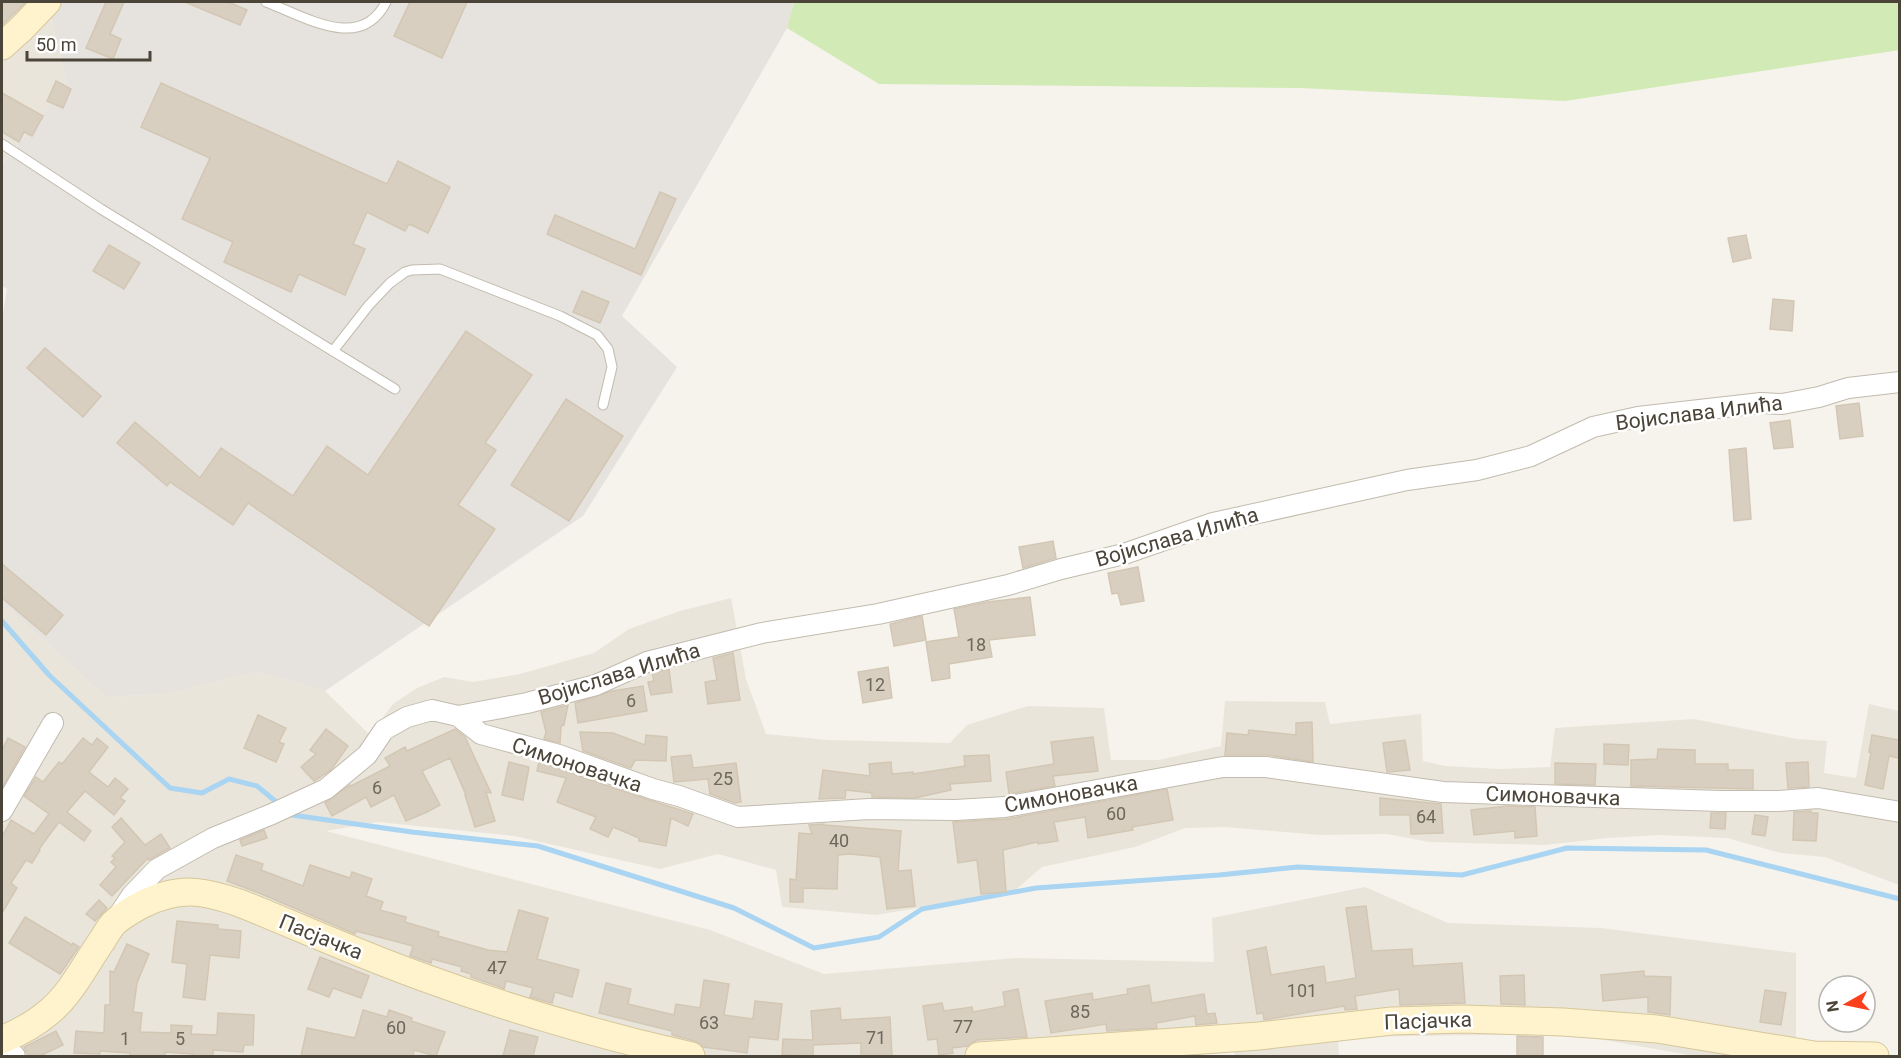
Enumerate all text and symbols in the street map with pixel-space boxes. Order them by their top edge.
scale bar [27,24,150,62]
text: 50 m [36,34,76,55]
street label: Војислава Илића [1614,391,1784,435]
street label: Војислава Илића [1093,502,1261,572]
house number: 18 [966,634,986,655]
street label: Војислава Илића [535,638,703,710]
house number: 12 [865,674,885,695]
house number: 6 [626,690,636,711]
street label: Симоновачка [509,733,645,797]
house number: 25 [713,768,733,789]
street label: Симоновачка [1002,770,1140,818]
house number: 6 [372,777,382,798]
street label: Симоновачка [1485,782,1621,810]
house number: 60 [1106,803,1126,824]
house number: 64 [1416,806,1436,827]
house number: 40 [829,830,849,851]
street label: Пасјачка [276,909,366,965]
house number: 47 [487,957,507,978]
north arrow [1817,974,1877,1034]
house number: 101 [1287,980,1317,1001]
text: N [1822,999,1843,1013]
house number: 85 [1070,1001,1090,1022]
street label: Пасјачка [1384,1007,1472,1035]
house number: 63 [699,1012,719,1033]
house number: 77 [953,1016,973,1037]
house number: 60 [386,1017,406,1038]
house number: 71 [866,1027,886,1048]
house number: 1 [120,1028,130,1049]
house number: 5 [175,1028,185,1049]

